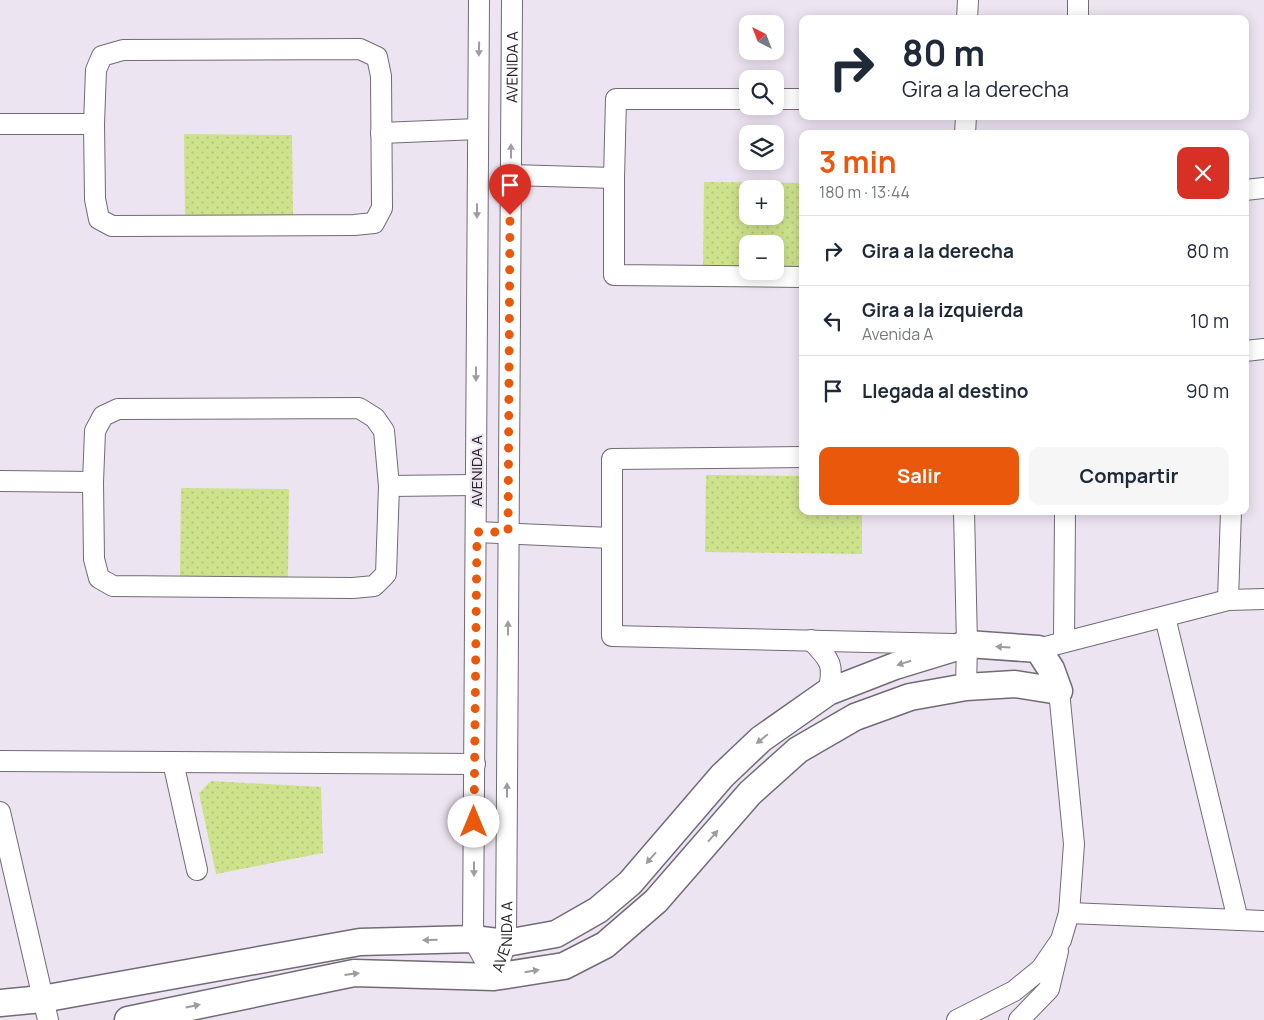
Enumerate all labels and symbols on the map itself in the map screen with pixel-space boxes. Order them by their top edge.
north arrow [739,15,784,60]
street label: AVENIDA A [501,31,522,103]
one-way arrow [475,41,483,57]
one-way arrow [507,142,515,158]
pin [489,164,531,215]
one-way arrow [473,203,481,219]
one-way arrow [472,366,480,382]
street label: AVENIDA A [466,435,487,507]
one-way arrow [504,620,512,636]
one-way arrow [994,642,1010,650]
one-way arrow [896,660,911,668]
one-way arrow [756,734,769,745]
one-way arrow [503,782,511,798]
position arrow [447,795,499,847]
one-way arrow [707,829,718,842]
one-way arrow [646,852,657,865]
one-way arrow [470,861,478,877]
street label: AVENIDA A [486,901,517,975]
one-way arrow [422,936,438,944]
one-way arrow [524,967,540,975]
one-way arrow [345,970,361,978]
one-way arrow [186,1002,202,1010]

